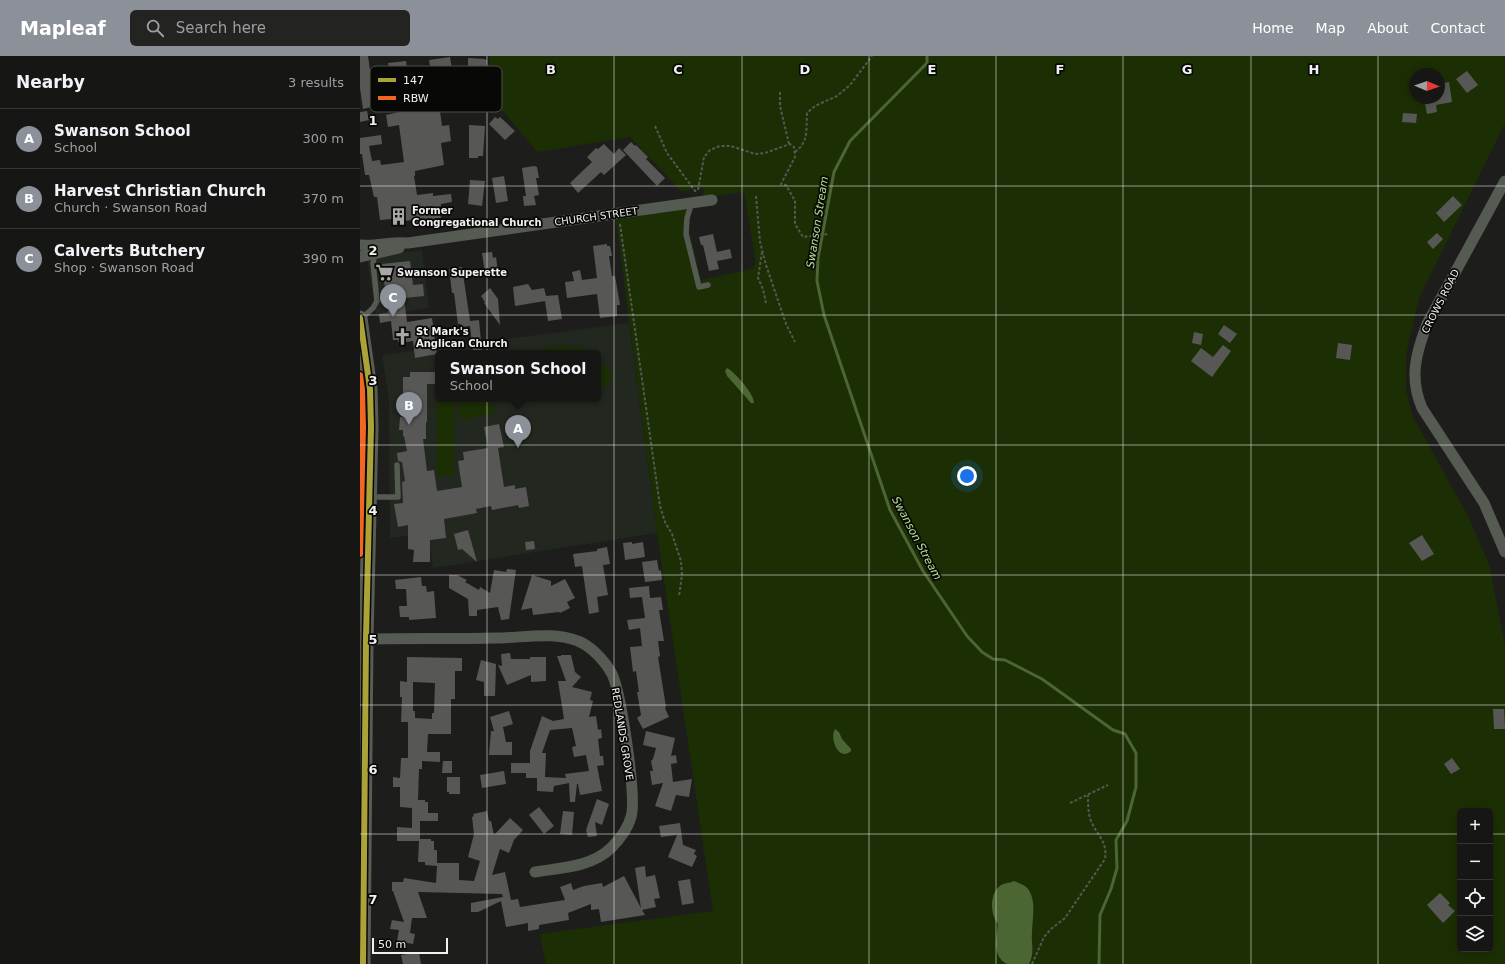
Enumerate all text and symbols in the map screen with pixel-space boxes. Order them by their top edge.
search box [130,10,410,46]
text: Mapleaf [20,17,106,39]
icon: search [144,17,166,39]
text: Search here [176,19,266,37]
text: Home [1252,20,1294,36]
text: Map [1316,20,1345,36]
text: About [1367,20,1409,36]
text: Contact [1431,20,1485,36]
text: B [546,62,556,77]
text: C [673,62,683,77]
text: D [800,62,811,77]
text: E [928,62,936,77]
text: F [1056,62,1064,77]
text: G [1182,62,1192,77]
text: H [1309,62,1319,77]
legend [370,66,502,112]
north arrow [1409,68,1445,104]
text: Nearby [16,72,85,92]
text: 147 [403,74,424,87]
text: 3 results [288,75,344,90]
text: RBW [403,92,429,105]
text: 1 [368,113,378,128]
text: Swanson School [54,122,191,140]
text: A [24,131,34,146]
text: 300 m [302,131,344,146]
text: School [54,140,97,155]
water label: Swanson Stream [804,175,831,269]
text: Harvest Christian Church [54,182,266,200]
text: B [24,191,34,206]
text: 370 m [302,191,344,206]
text: Church · Swanson Road [54,200,207,215]
place label: Former Congregational Church [412,205,542,228]
street label: CHURCH STREET [554,205,639,228]
building icon: Former Congregational Church [389,206,409,226]
text: Calverts Butchery [54,242,205,260]
text: 2 [368,243,378,258]
text: C [24,251,34,266]
text: 390 m [302,251,344,266]
text: Shop · Swanson Road [54,260,194,275]
supermarket icon: Swanson Superette [374,262,394,282]
place label: Swanson Superette [397,267,507,278]
street label: CROWS ROAD [1420,267,1461,335]
pin: C [380,284,406,317]
place label: St Mark's Anglican Church [416,326,508,349]
church icon: St Mark's Anglican Church [393,327,413,347]
popup [435,350,601,402]
text: Swanson School [450,360,586,378]
text: 3 [368,373,378,388]
text: School [450,378,493,393]
pin: B [396,392,422,425]
pin: A [505,415,531,448]
your location [957,466,977,486]
water label: Swanson Stream [889,494,944,582]
text: 4 [368,503,378,518]
text: 5 [368,632,378,647]
street label: REDLANDS GROVE [610,687,635,781]
text: 6 [368,762,378,777]
map controls [1457,808,1493,952]
button: + [1457,808,1493,844]
button: − [1457,844,1493,880]
button: locate [1457,880,1493,916]
text: 7 [368,892,378,907]
button: layers [1457,916,1493,952]
scale bar [372,936,448,955]
text: 50 m [378,938,406,951]

